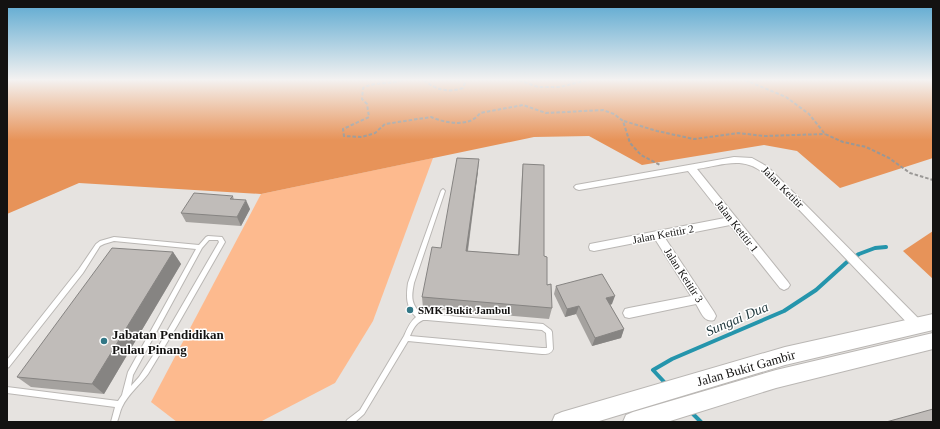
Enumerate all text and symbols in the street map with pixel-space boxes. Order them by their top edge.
street label: Jalan Ketitir [760,164,807,211]
street label: Jalan Ketitir 1 [713,198,761,254]
street label: Jalan Ketitir 2 [631,222,695,246]
street label: Jalan Ketitir 3 [662,246,706,305]
water label: Sungai Dua [703,299,771,339]
place label: SMK Bukit Jambul [418,304,510,316]
marker: SMK Bukit Jambul [405,305,415,315]
place label: Jabatan Pendidikan Pulau Pinang [112,327,224,357]
marker: Jabatan Pendidikan Pulau Pinang [99,336,109,346]
street label: Jalan Bukit Gambir [695,347,798,389]

